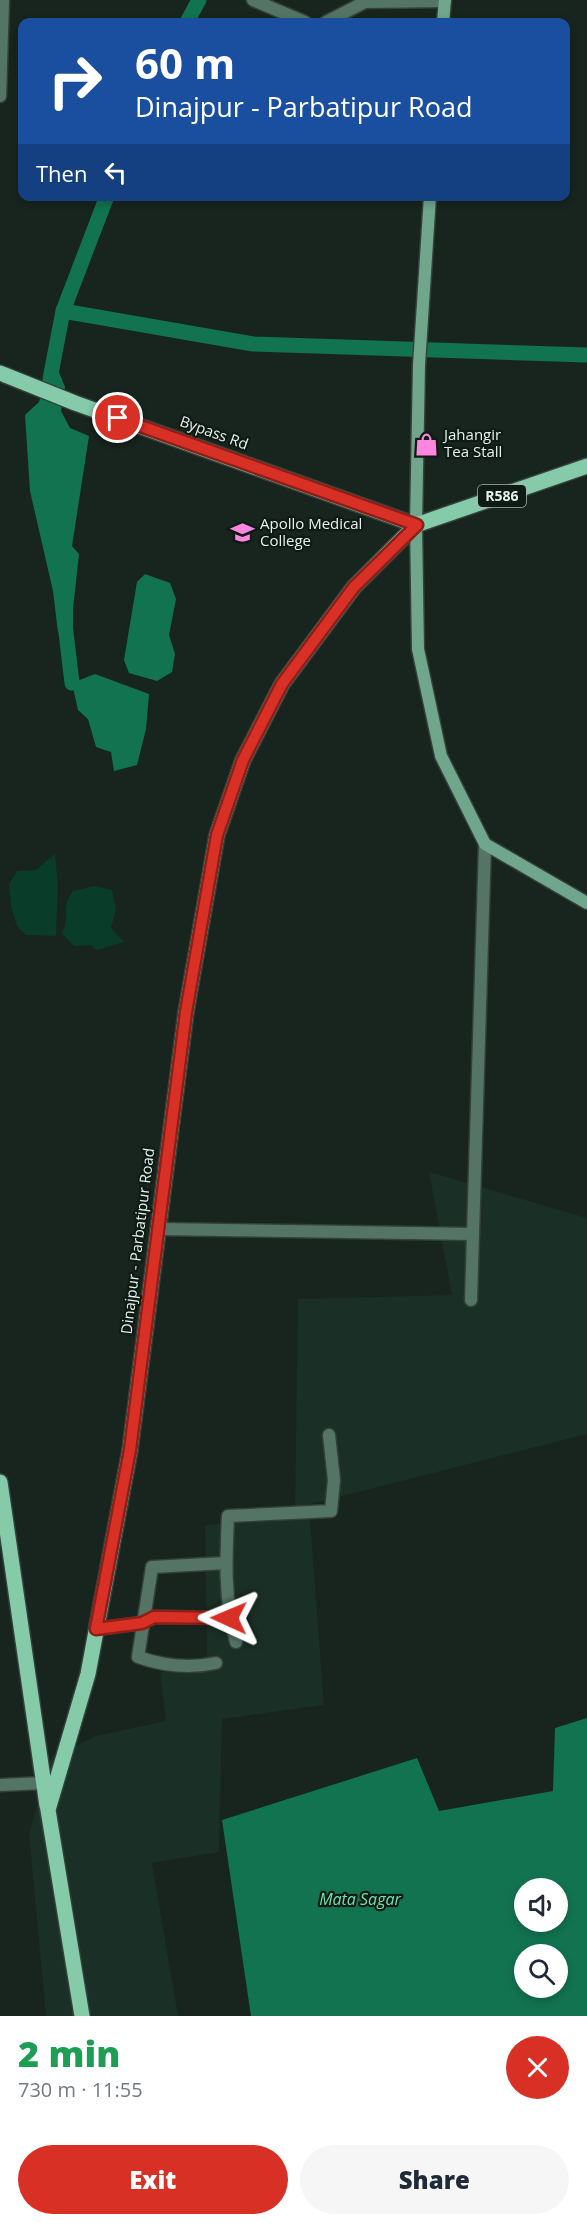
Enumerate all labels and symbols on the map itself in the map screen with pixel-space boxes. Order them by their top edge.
pin [92,392,143,443]
street label: Bypass Rd [177,410,251,454]
place label: Jahangir Tea Stall [442,424,502,461]
shop icon: Jahangir Tea Stall [413,431,439,457]
road number: R586 [478,485,526,507]
place label: Apollo Medical College [260,513,362,550]
school or university icon: Apollo Medical College [229,520,255,546]
street label: Dinajpur - Parbatipur Road [116,1147,158,1335]
position arrow [197,1586,261,1650]
water label: Mata Sagar [319,1888,402,1910]

